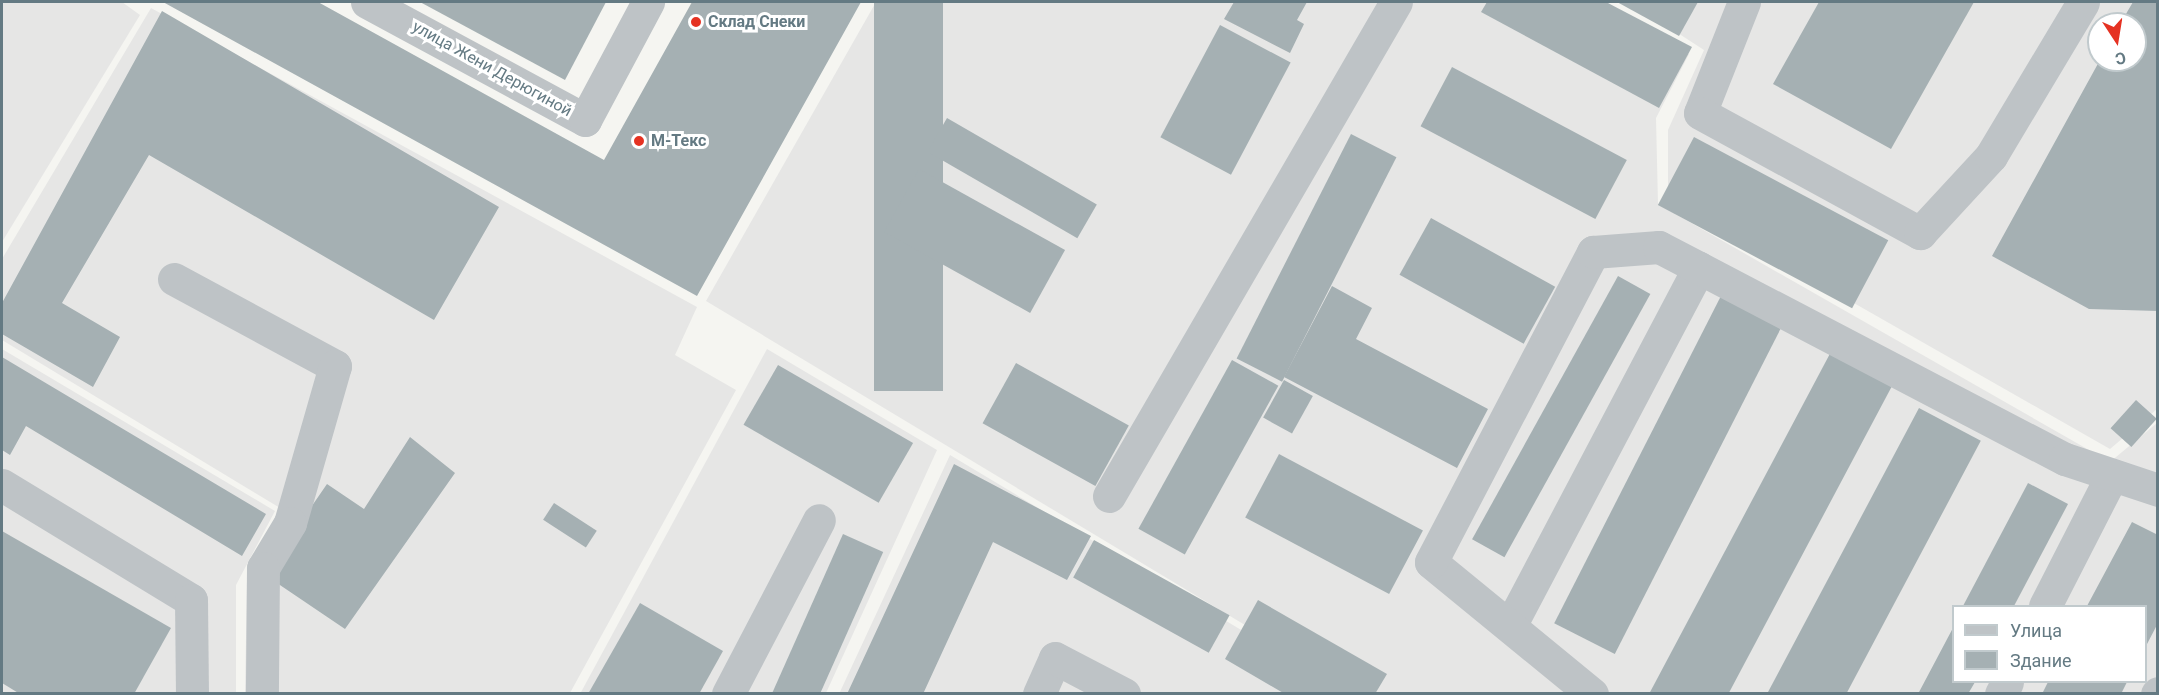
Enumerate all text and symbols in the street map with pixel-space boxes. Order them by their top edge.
place label: Склад Снеки [708,12,805,32]
north arrow [2087,12,2147,72]
marker: Склад Снеки [689,15,703,29]
street label: улица Жени Дерюгиной [409,17,575,121]
text: С [2113,48,2128,69]
place label: М-Текс [651,131,706,151]
marker: М-Текс [632,134,646,148]
legend [1952,605,2147,683]
text: Улица [2010,620,2062,641]
text: Здание [2010,650,2072,671]

